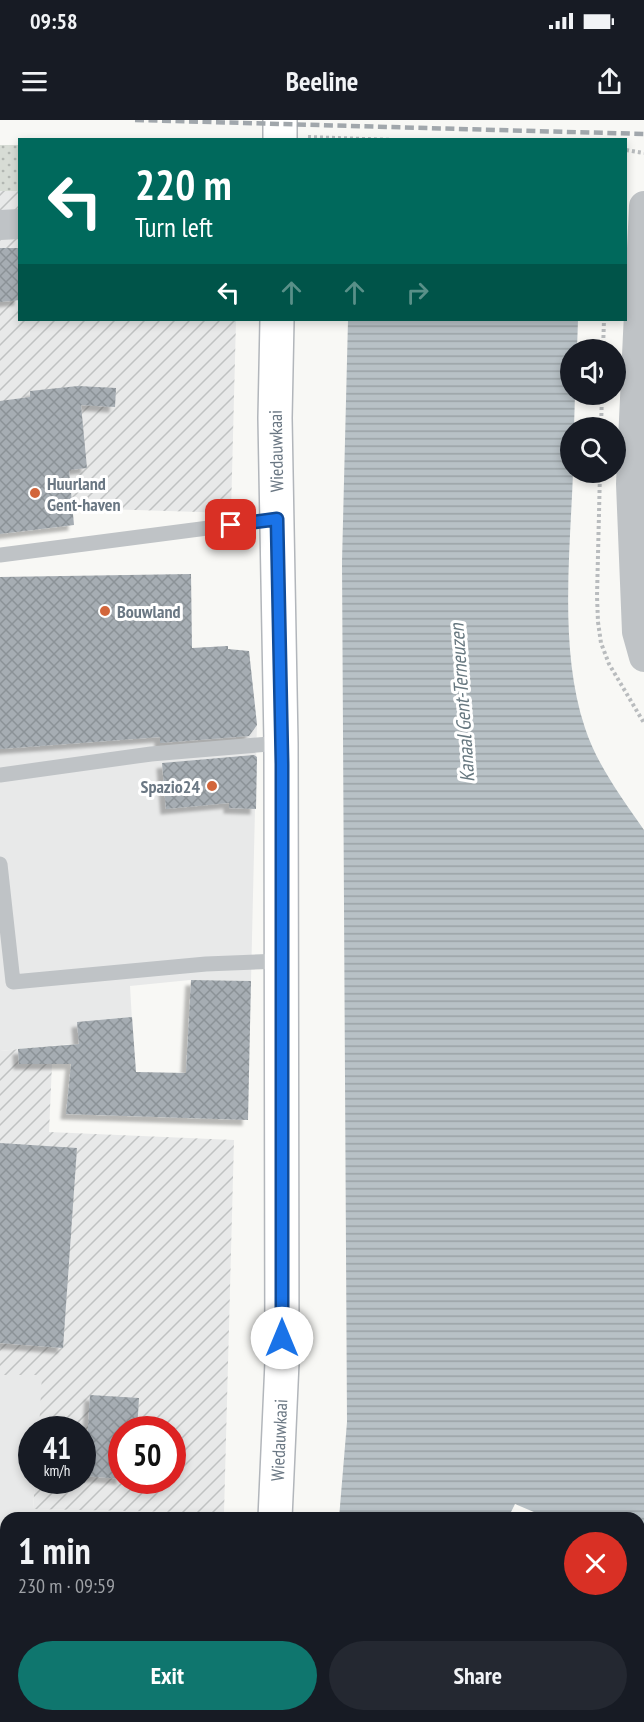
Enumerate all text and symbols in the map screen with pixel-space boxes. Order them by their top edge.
text: 09:58 [30,7,78,35]
text: Beeline [286,64,358,98]
icon: menu [18,65,51,98]
icon: share [593,65,626,98]
text: 220 m [135,157,232,212]
icon: left [36,162,114,240]
text: Turn left [135,210,213,244]
icon: left [212,276,245,309]
icon: ahead [275,276,308,309]
icon: ahead [338,276,371,309]
icon: right [401,276,434,309]
map controls [560,339,626,483]
button: sound [560,339,626,405]
street label: Wiedauwkaai [264,410,288,492]
button: search [560,417,626,483]
place label: Huurland Gent-haven [47,472,121,516]
marker: Huurland Gent-haven [28,486,42,500]
pin [205,499,256,550]
icon: arrive [214,508,247,541]
place label: Bouwland [117,600,181,623]
marker: Bouwland [98,604,112,618]
water label: Kanaal Gent-Terneuzen [443,622,481,783]
place label: Spazio24 [140,775,200,798]
marker: Spazio24 [205,779,219,793]
position arrow [250,1306,314,1370]
street label: Wiedauwkaai [265,1399,292,1482]
speed limit sign: 50 [108,1416,186,1494]
text: 41 [43,1428,71,1467]
text: km/h [44,1461,70,1480]
text: 1 min [18,1527,91,1574]
button: close [564,1532,627,1595]
text: 230 m · 09:59 [18,1573,115,1599]
button: Exit [18,1641,317,1710]
button: Share [329,1641,627,1710]

